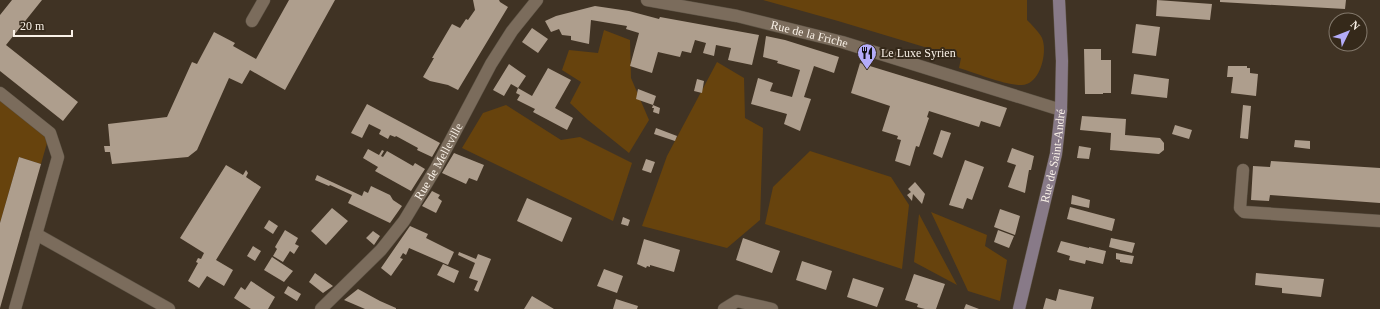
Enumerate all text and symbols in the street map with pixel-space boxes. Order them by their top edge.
scale bar [14,12,72,38]
north arrow [1328,12,1368,52]
street label: Rue de la Friche [769,18,850,50]
text: N [1348,18,1362,32]
text: 20 m [20,19,45,33]
restaurant icon: Le Luxe Syrien [856,42,878,70]
place label: Le Luxe Syrien [881,46,956,60]
street label: Rue de Saint-André [1038,108,1068,204]
street label: Rue de Melleville [411,121,466,203]

